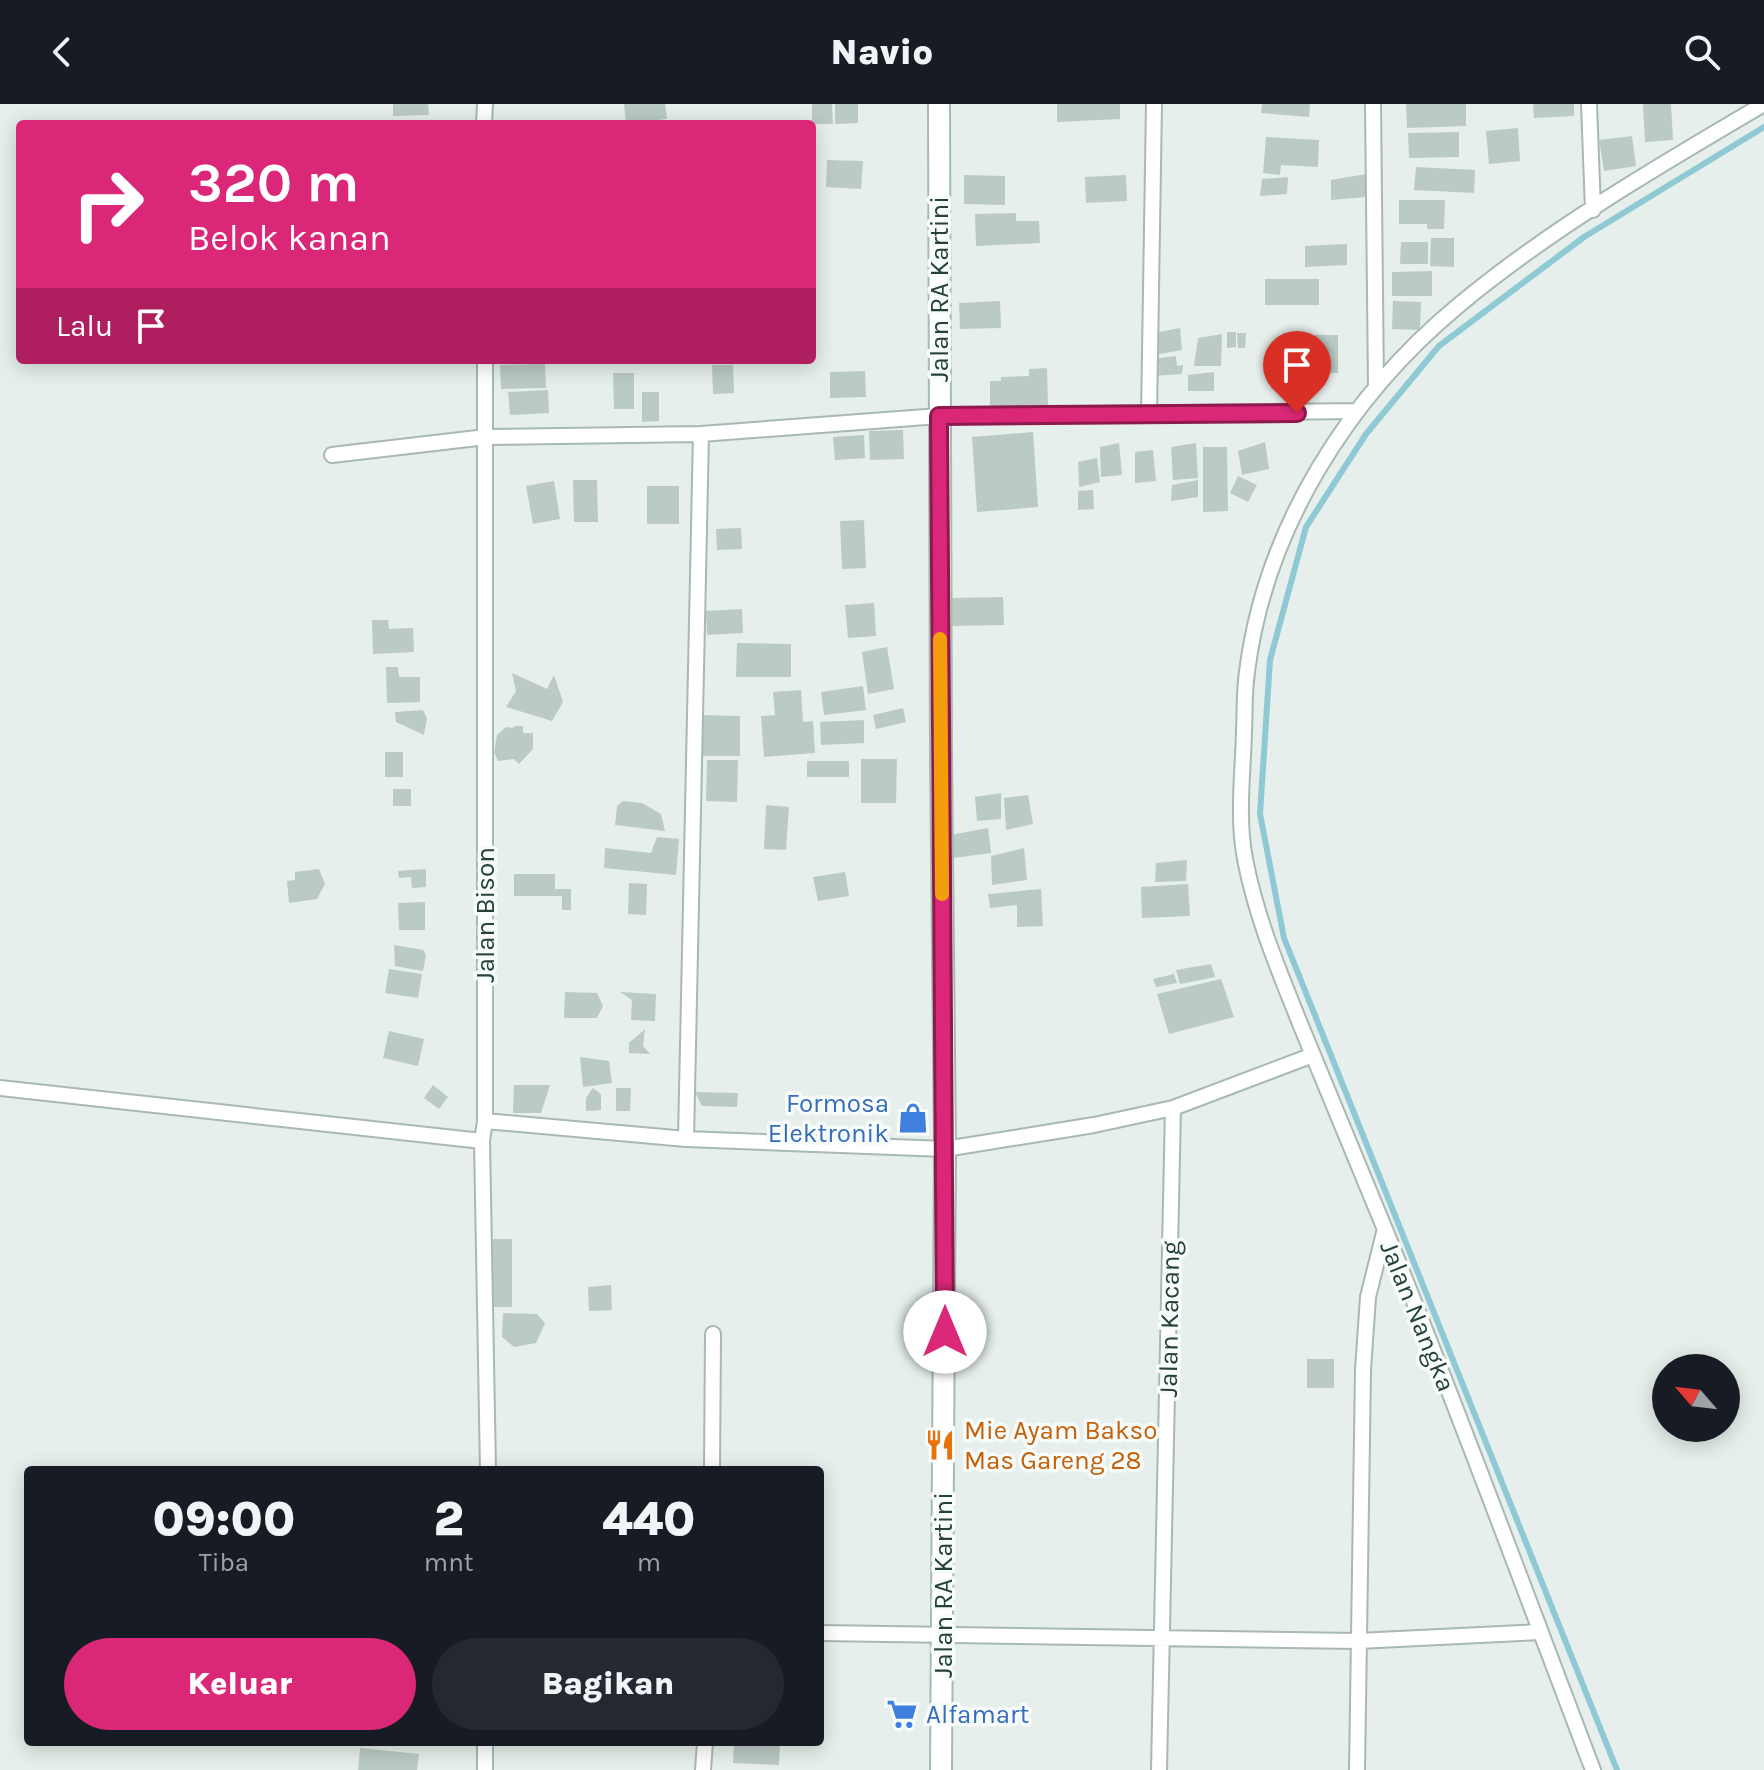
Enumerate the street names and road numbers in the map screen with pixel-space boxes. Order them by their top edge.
street label: Jalan RA Kartini [924,196,955,382]
street label: Jalan Bison [470,847,501,983]
street label: Jalan Nangka [1373,1236,1462,1396]
street label: Jalan Kacang [1153,1240,1186,1398]
street label: Jalan RA Kartini [928,1492,959,1678]

